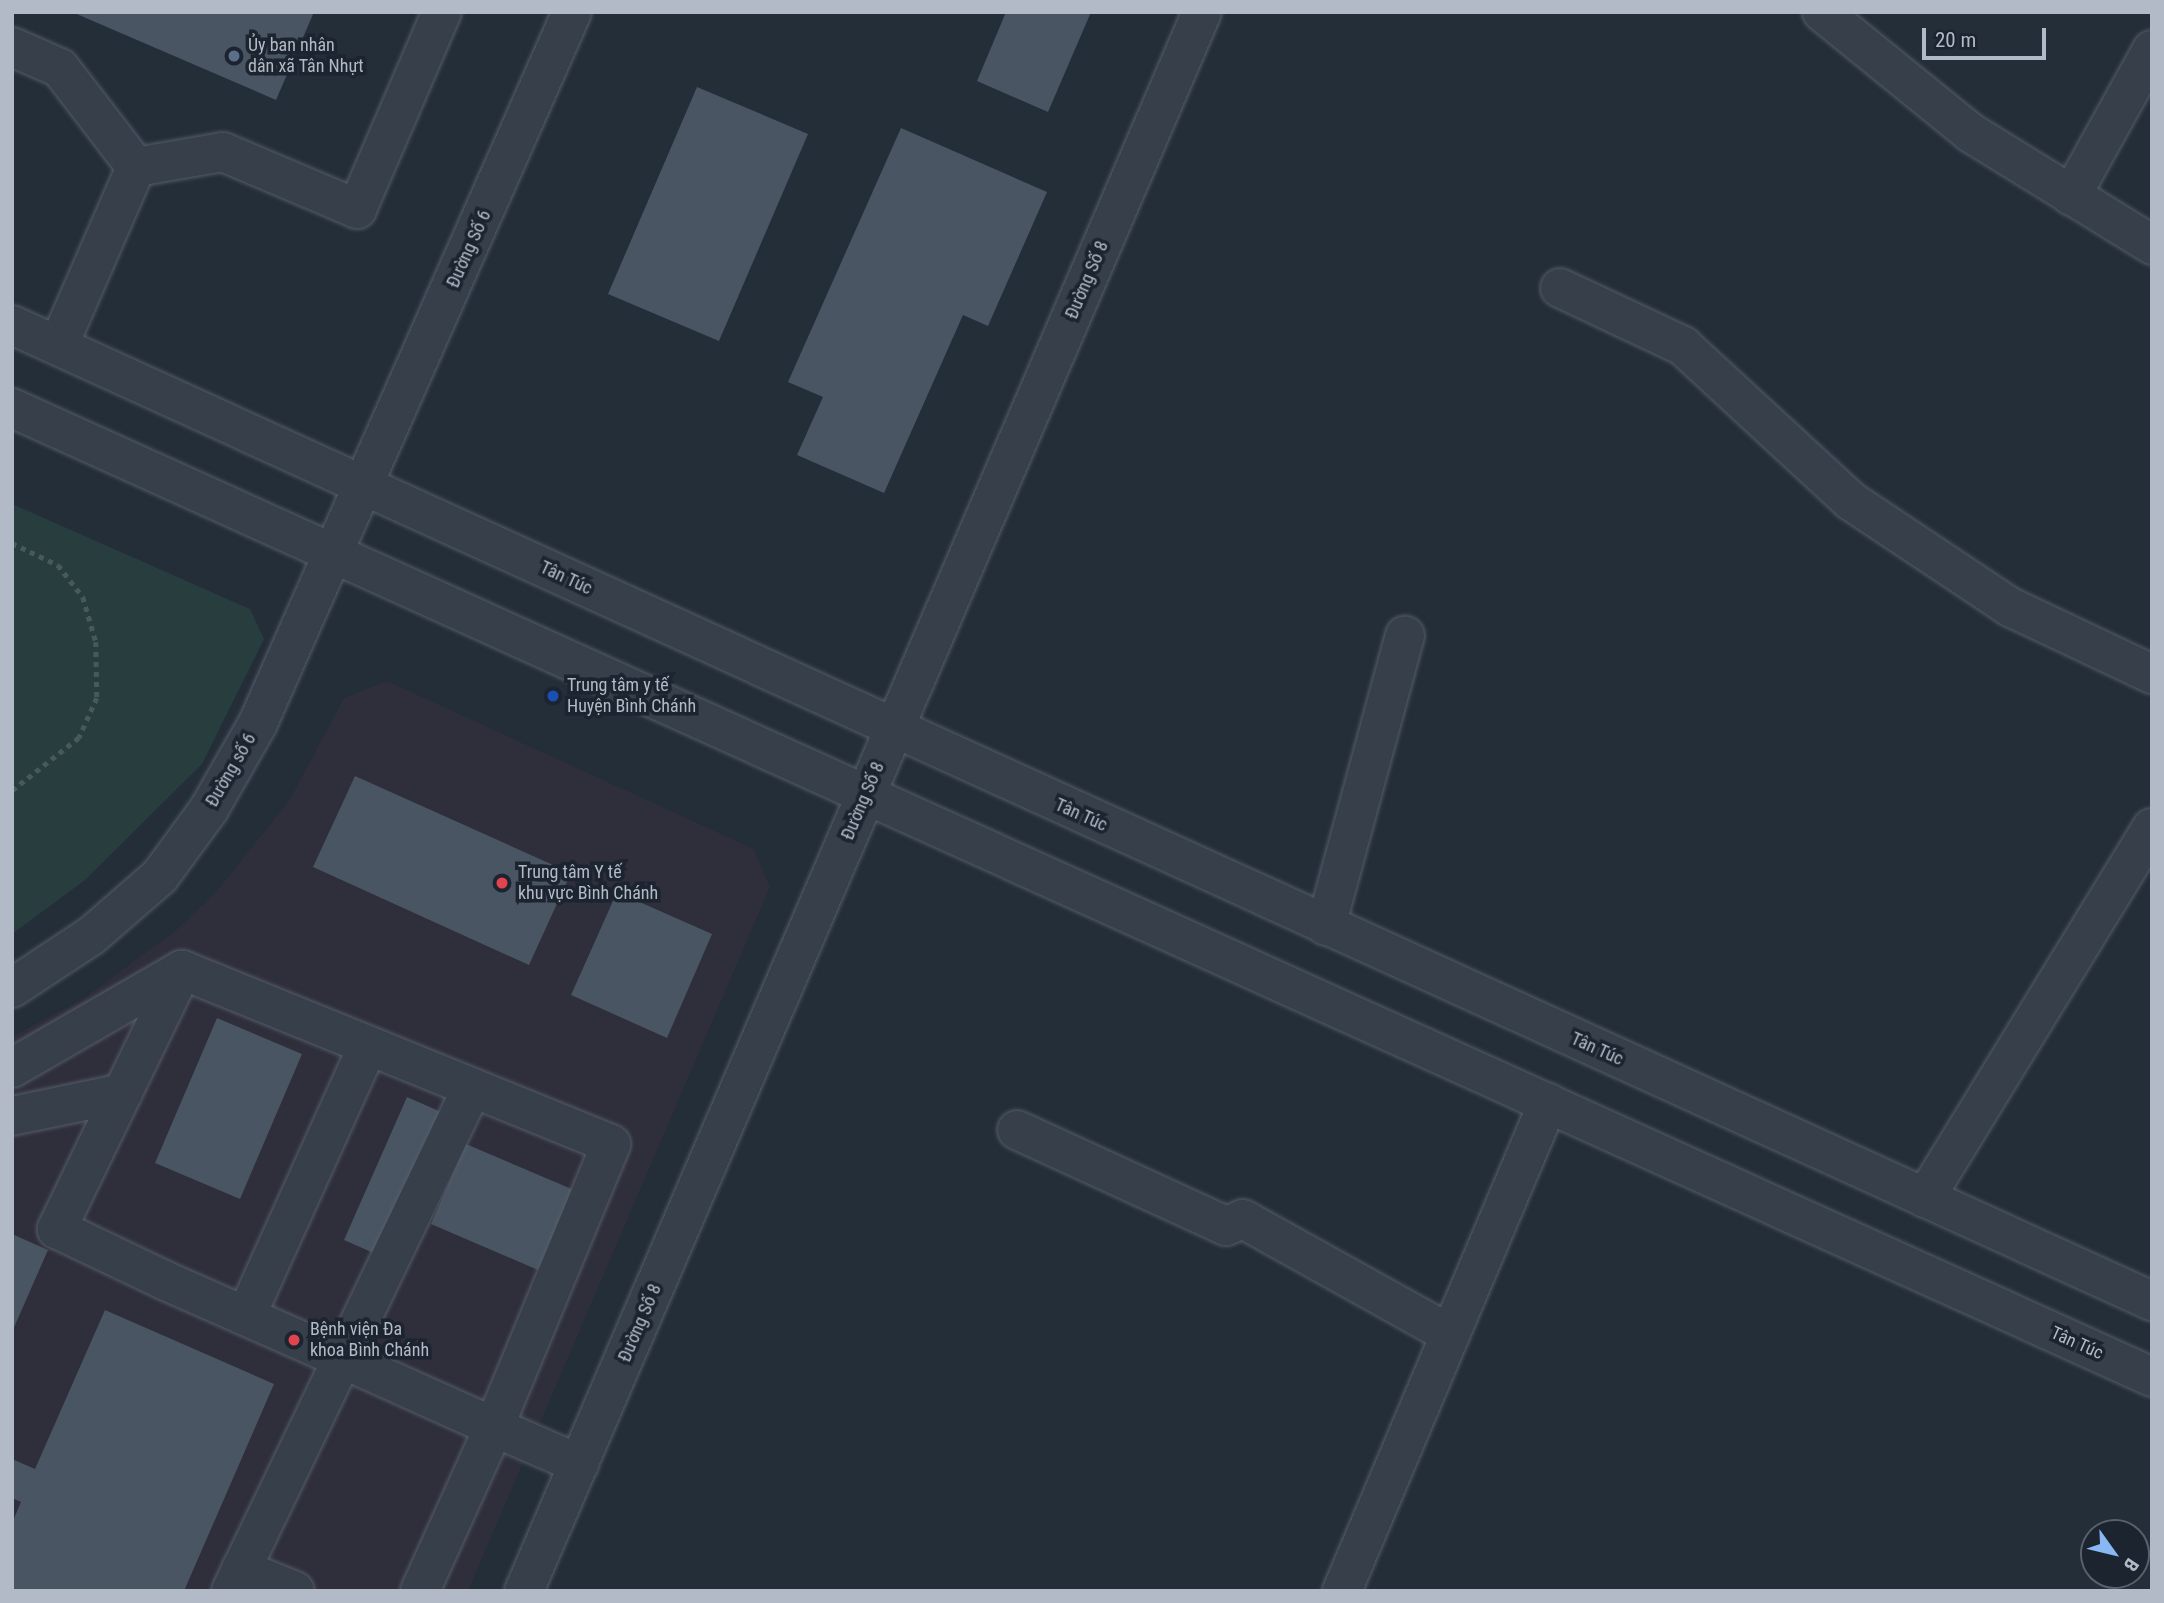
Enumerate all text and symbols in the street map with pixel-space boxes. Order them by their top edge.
scale bar [1926,14,2050,58]
text: 20 m [1935,28,1976,52]
place label: Ủy ban nhân dân xã Tân Nhựt [248,35,364,78]
marker: Ủy ban nhân dân xã Tân Nhựt [226,48,242,64]
street label: Đường Số 6 [442,207,496,291]
street label: Đường Số 8 [1061,238,1113,322]
street label: Tân Túc [536,557,596,599]
place label: Trung tâm y tế Huyện Bình Chánh [567,675,696,718]
marker: Trung tâm y tế Huyện Bình Chánh [545,688,561,704]
street label: Đường số 6 [201,729,261,811]
street label: Đường Số 8 [837,759,889,843]
street label: Tân Túc [1051,794,1111,836]
place label: Trung tâm Y tế khu vực Bình Chánh [518,862,658,904]
marker: Trung tâm Y tế khu vực Bình Chánh [492,873,512,893]
street label: Tân Túc [1567,1028,1627,1070]
street label: Đường Số 8 [614,1281,666,1365]
place label: Bệnh viện Đa khoa Bình Chánh [310,1319,429,1362]
street label: Tân Túc [2047,1322,2107,1364]
marker: Bệnh viện Đa khoa Bình Chánh [284,1330,304,1350]
north arrow [2080,1519,2150,1589]
text: B [2119,1554,2144,1576]

